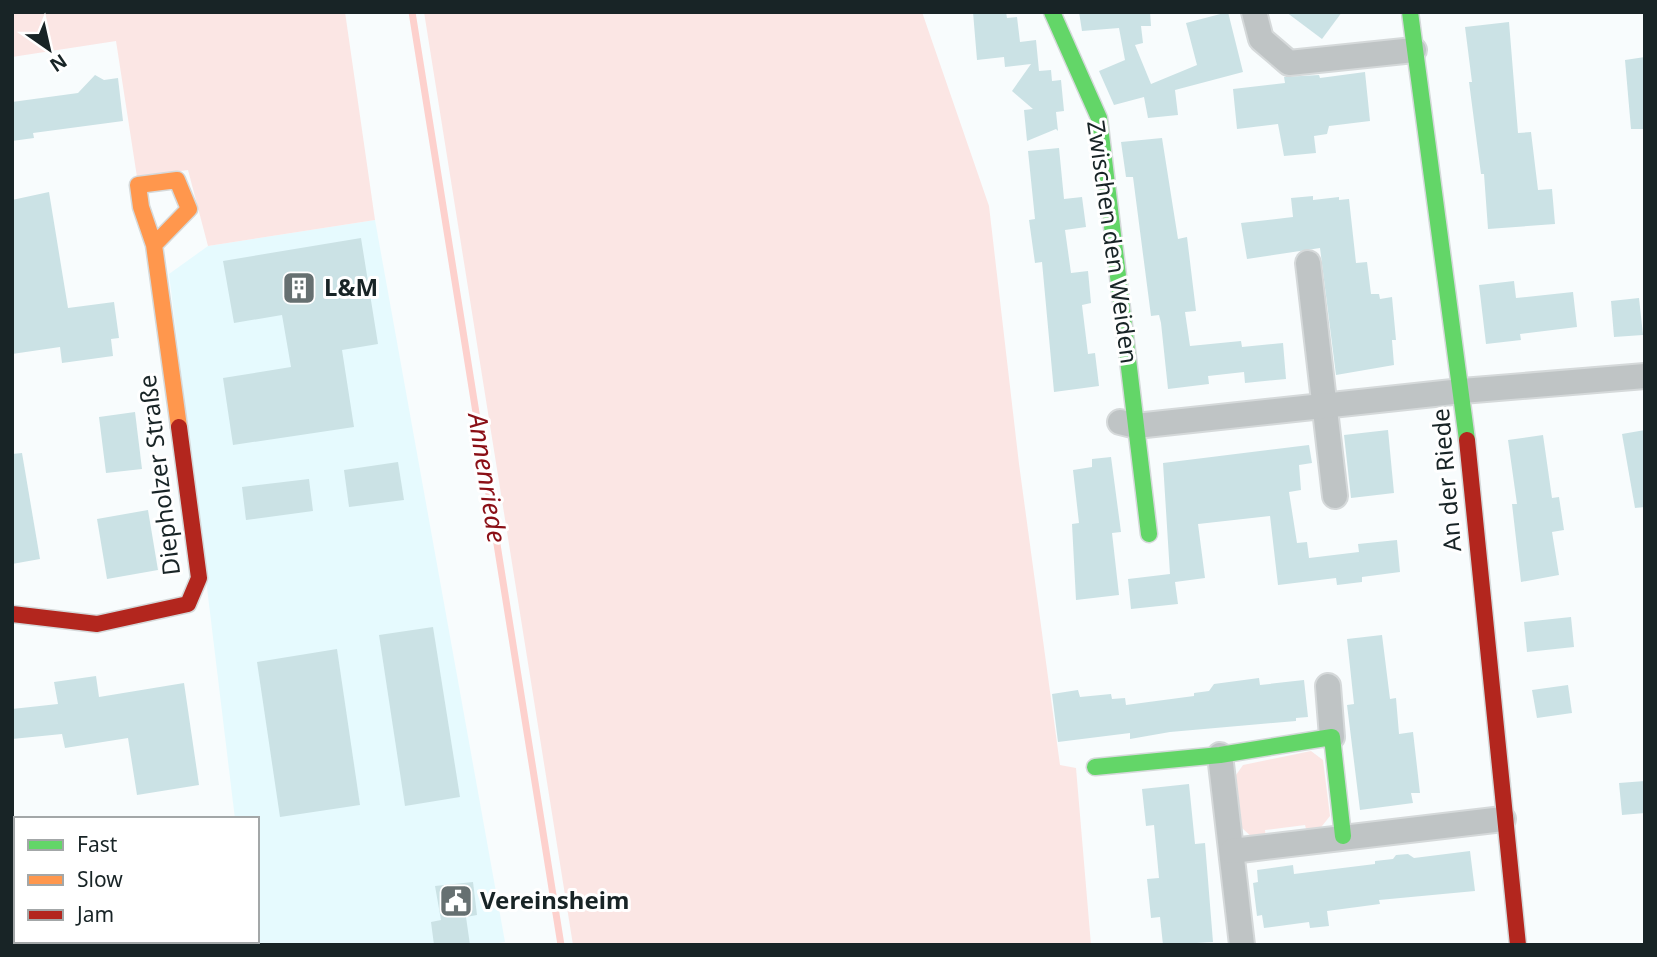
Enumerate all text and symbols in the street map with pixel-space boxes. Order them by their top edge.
north arrow [14,14,84,84]
text: N [45,48,72,78]
street label: Zwischen den Weiden [1080,118,1147,366]
building icon: L&M [280,269,318,307]
place label: L&M [324,270,378,303]
street label: Diepholzer Straße [130,373,187,577]
street label: An der Riede [1423,407,1468,553]
water label: Annenriede [460,408,516,545]
legend [14,817,259,943]
text: Fast [77,830,118,858]
text: Slow [77,865,123,893]
public building icon: Vereinsheim [437,882,475,920]
place label: Vereinsheim [480,883,629,916]
text: Jam [75,900,114,928]

